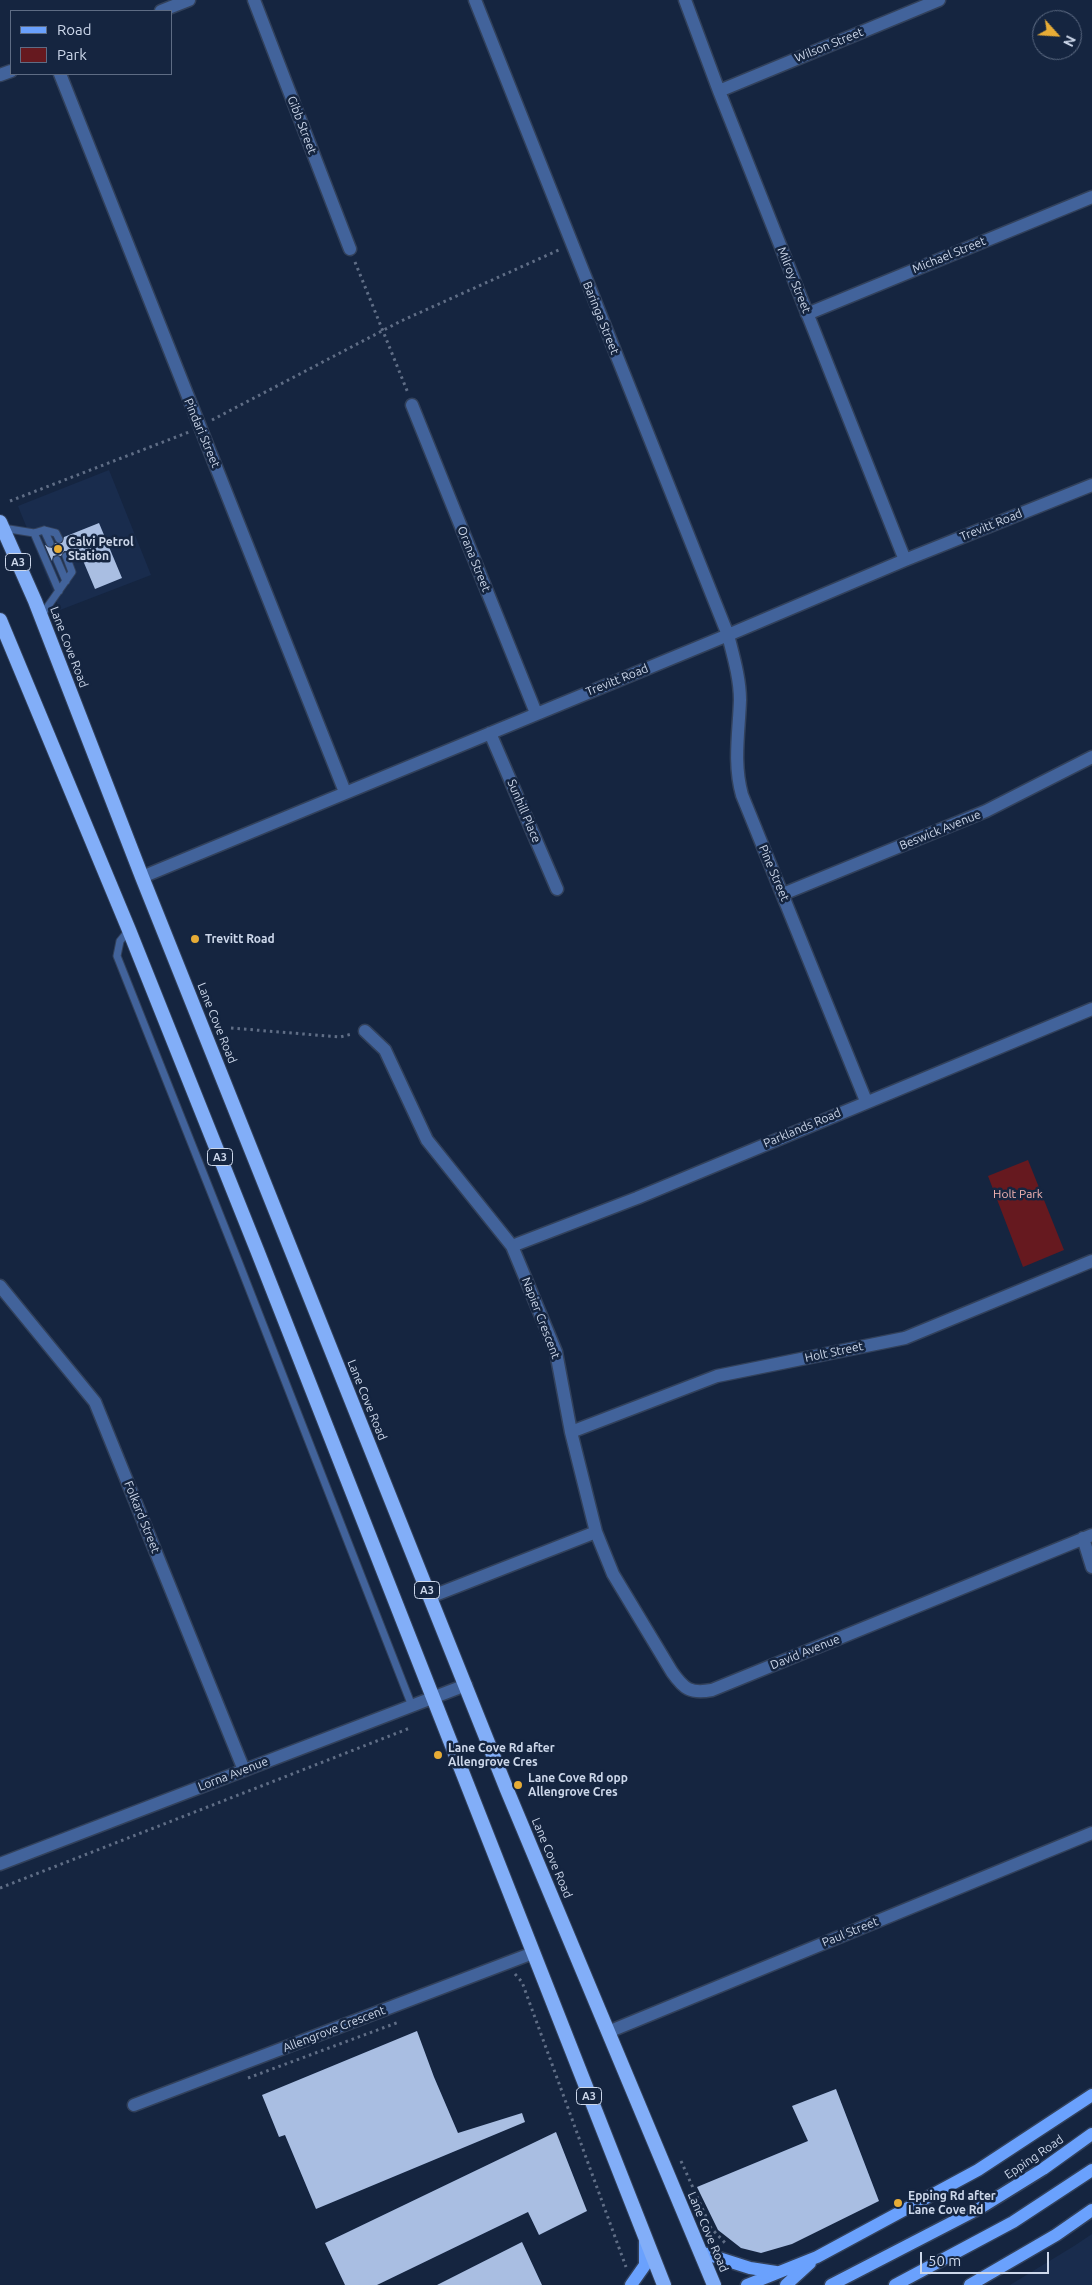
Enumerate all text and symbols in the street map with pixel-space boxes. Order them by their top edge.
legend [10,10,172,75]
north arrow [1032,10,1082,60]
text: Road [57,21,92,38]
street label: Wilson Street [793,25,865,65]
text: N [1060,33,1079,49]
text: Park [57,46,87,63]
street label: Gibb Street [284,94,320,156]
street label: Michael Street [910,234,988,276]
street label: Milroy Street [774,245,814,315]
street label: Baringa Street [580,279,622,357]
street label: Pindari Street [181,396,223,470]
street label: Trevitt Road [958,506,1024,544]
street label: Orana Street [454,524,494,594]
place label: Calvi Petrol Station [68,535,134,563]
marker: Calvi Petrol Station [52,543,64,555]
road number: A3 [6,554,30,570]
street label: Lane Cove Road [47,604,91,690]
street label: Trevitt Road [584,661,650,699]
street label: Sunhill Place [504,777,544,845]
street label: Beswick Avenue [897,807,983,853]
street label: Pine Street [756,843,792,903]
place label: Trevitt Road [205,932,275,946]
marker: Trevitt Road [189,933,201,945]
street label: Lane Cove Road [194,981,240,1065]
street label: Parklands Road [761,1105,843,1151]
road number: A3 [208,1148,232,1166]
park label: Holt Park [993,1187,1043,1201]
street label: Napier Crescent [519,1275,563,1361]
street label: Holt Street [803,1339,865,1365]
street label: Lane Cove Road [344,1358,390,1442]
street label: Folkard Street [121,1479,163,1555]
road number: A3 [414,1582,440,1598]
street label: David Avenue [768,1632,842,1672]
place label: Lane Cove Rd after Allengrove Cres [448,1741,555,1769]
marker: Lane Cove Rd after Allengrove Cres [432,1749,444,1761]
street label: Lorna Avenue [196,1754,270,1794]
place label: Lane Cove Rd opp Allengrove Cres [528,1771,628,1799]
marker: Lane Cove Rd opp Allengrove Cres [512,1779,524,1791]
street label: Lane Cove Road [529,1816,575,1900]
street label: Paul Street [820,1914,880,1950]
street label: Allengrove Crescent [281,2003,387,2055]
road number: A3 [576,2088,602,2104]
street label: Epping Road [1002,2132,1066,2182]
place label: Epping Rd after Lane Cove Rd [908,2189,996,2217]
street label: Lane Cove Road [685,2190,731,2274]
marker: Epping Rd after Lane Cove Rd [892,2197,904,2209]
scale bar [922,2242,1051,2274]
text: 50 m [928,2252,961,2269]

